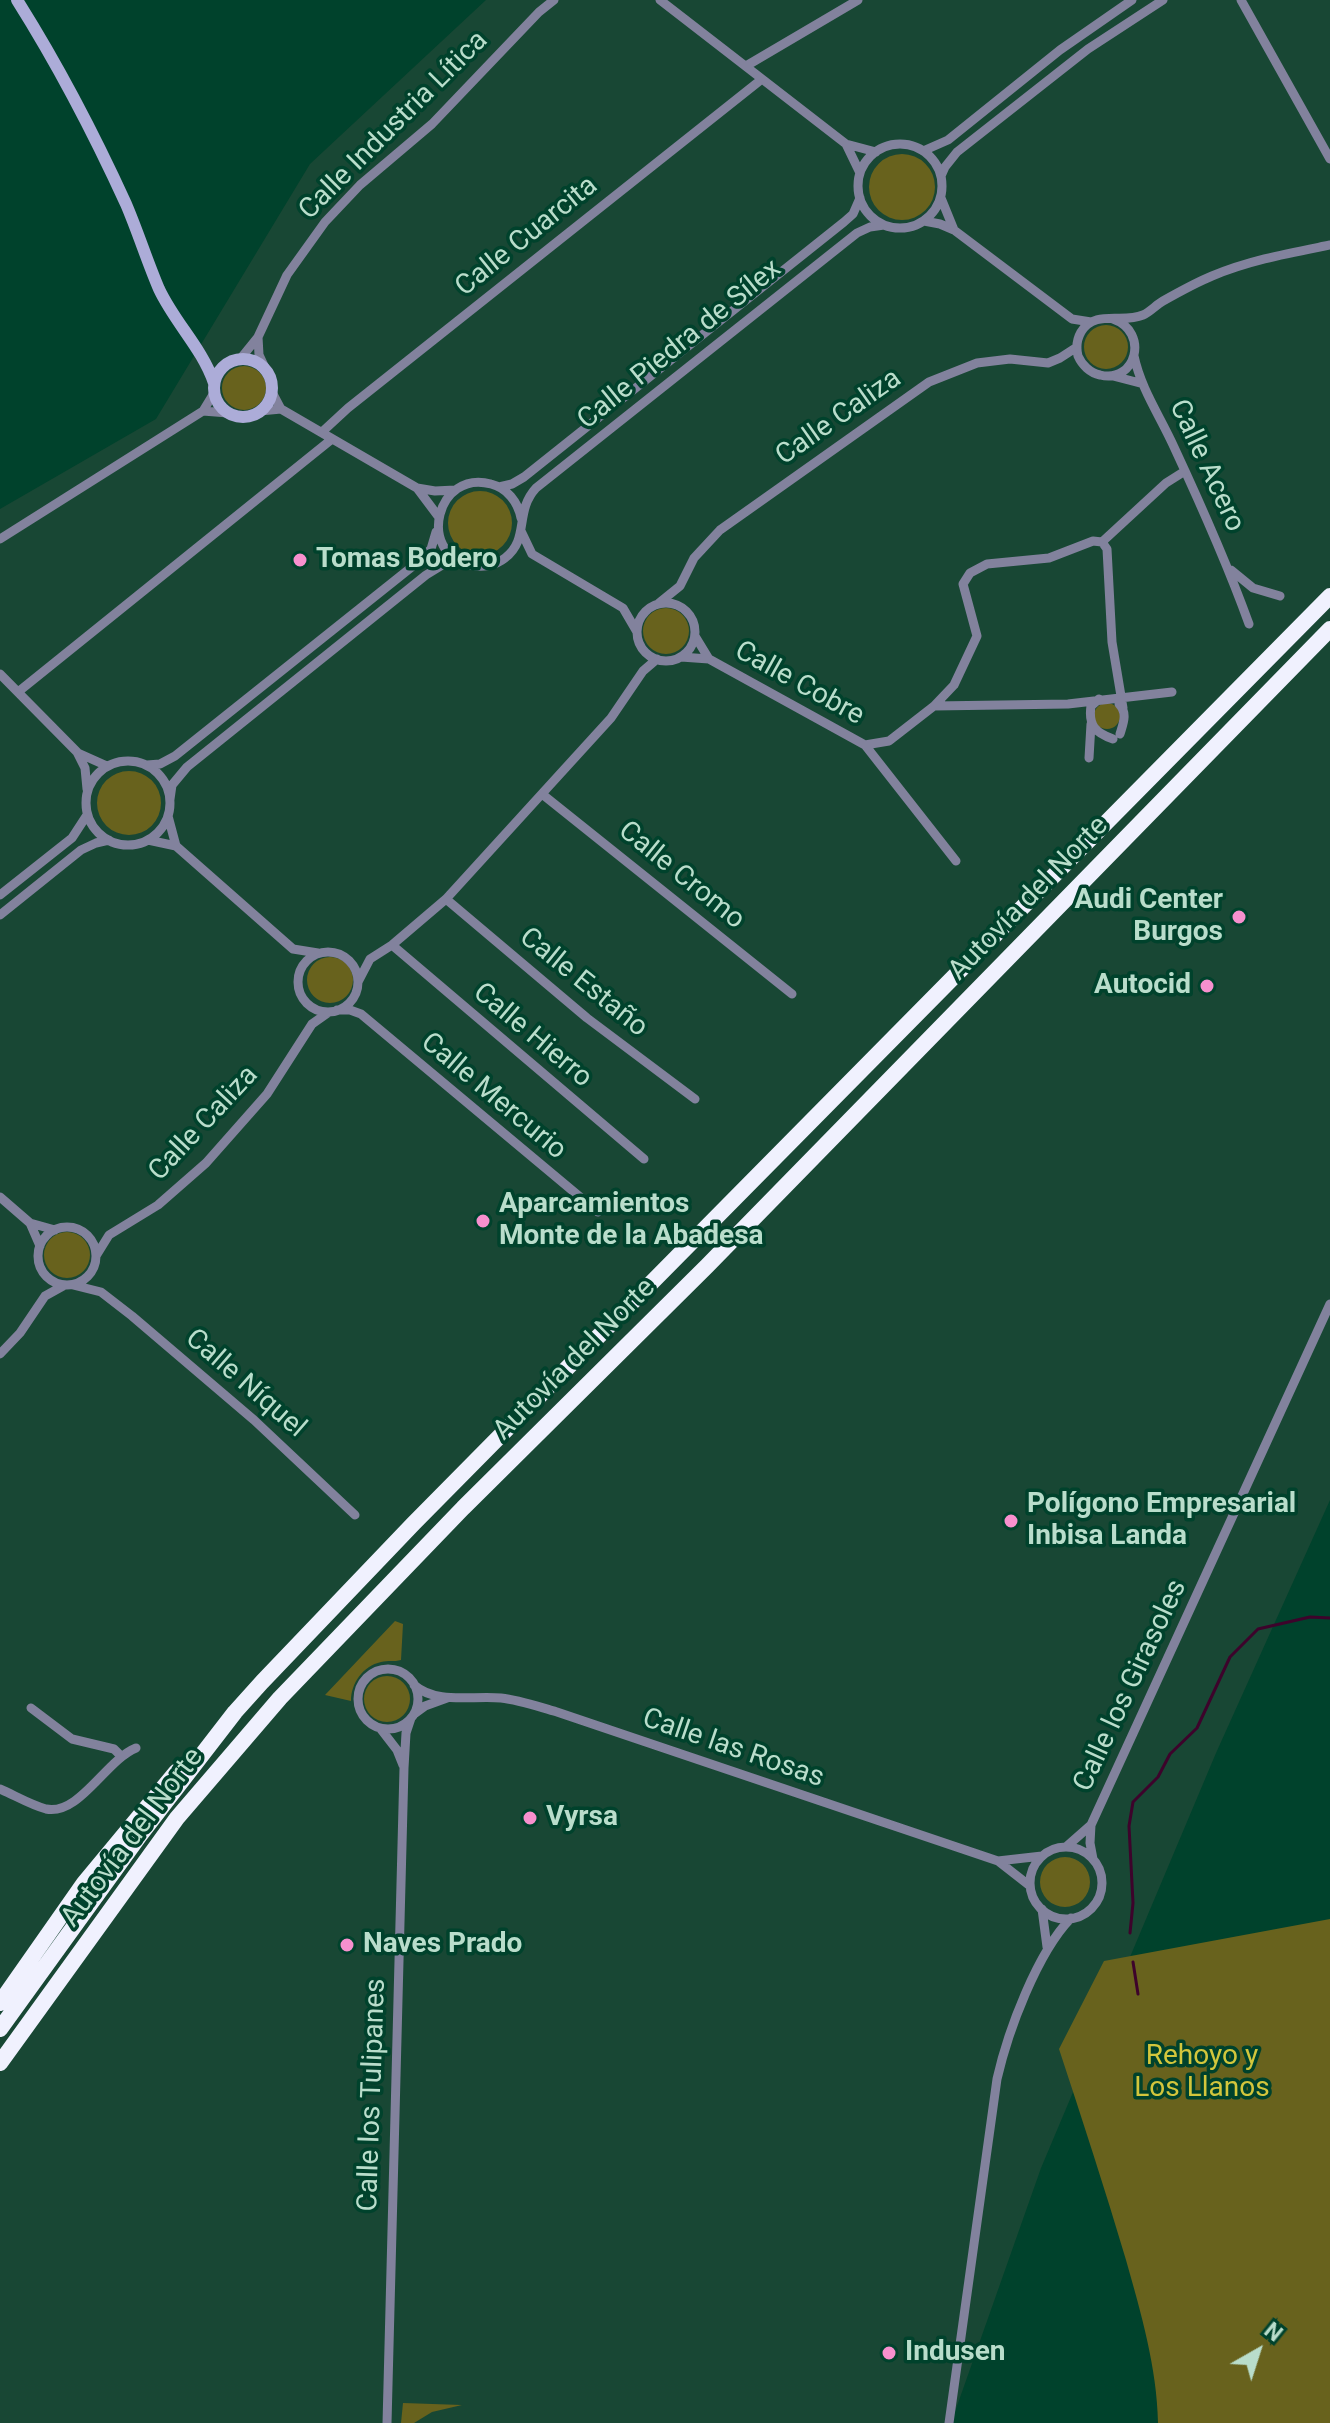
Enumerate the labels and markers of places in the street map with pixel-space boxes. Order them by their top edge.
place label: Tomas Bodero [316,543,498,577]
marker: Tomas Bodero [291,551,309,569]
place label: Audi Center Burgos [1075,884,1223,950]
marker: Audi Center Burgos [1230,908,1248,926]
place label: Autocid [1094,969,1191,1003]
marker: Autocid [1198,977,1216,995]
place label: Aparcamientos Monte de la Abadesa [499,1188,764,1254]
marker: Aparcamientos Monte de la Abadesa [474,1212,492,1230]
place label: Polígono Empresarial Inbisa Landa [1027,1488,1296,1554]
marker: Polígono Empresarial Inbisa Landa [1002,1512,1020,1530]
place label: Vyrsa [546,1801,618,1835]
marker: Vyrsa [521,1809,539,1827]
place label: Naves Prado [363,1928,522,1962]
marker: Naves Prado [338,1936,356,1954]
place label: Indusen [905,2336,1006,2370]
marker: Indusen [880,2344,898,2362]

